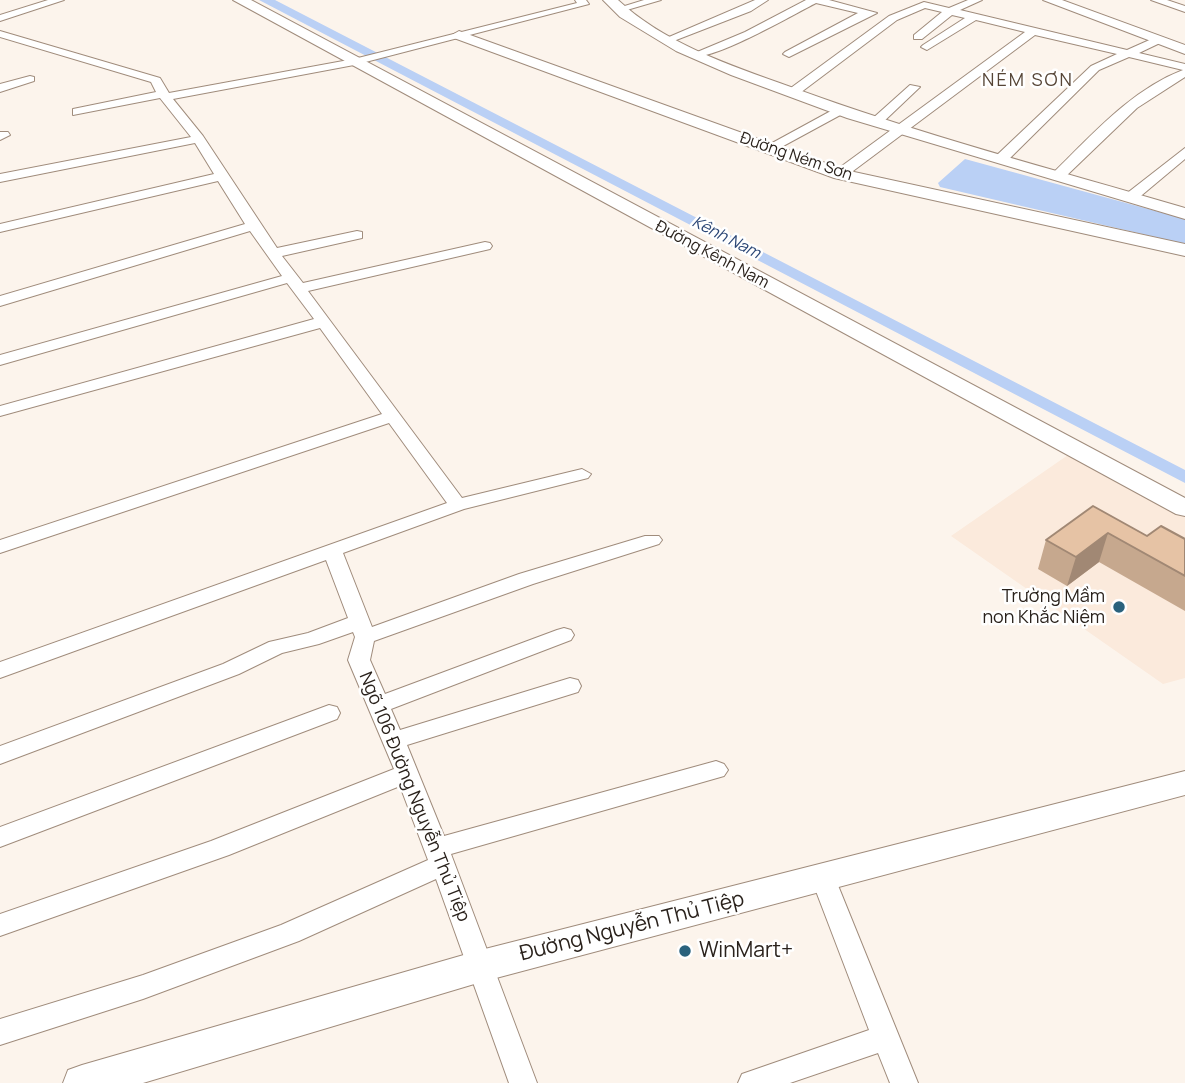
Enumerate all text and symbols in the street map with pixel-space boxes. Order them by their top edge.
district label: NÉM SƠN [983,70,1073,92]
street label: Đường Ném Sơn [737,129,855,185]
water label: Kênh Nam [689,213,763,263]
street label: Đường Kênh Nam [652,217,772,293]
place label: Trường Mầm non Khắc Niệm [982,586,1105,628]
marker: Trường Mầm non Khắc Niệm [1111,599,1127,615]
street label: Ngõ 106 Đường Nguyễn Thủ Tiệp [354,669,474,925]
street label: Đường Nguyễn Thủ Tiệp [517,887,747,967]
place label: WinMart+ [699,938,793,964]
marker: WinMart+ [677,943,693,959]

